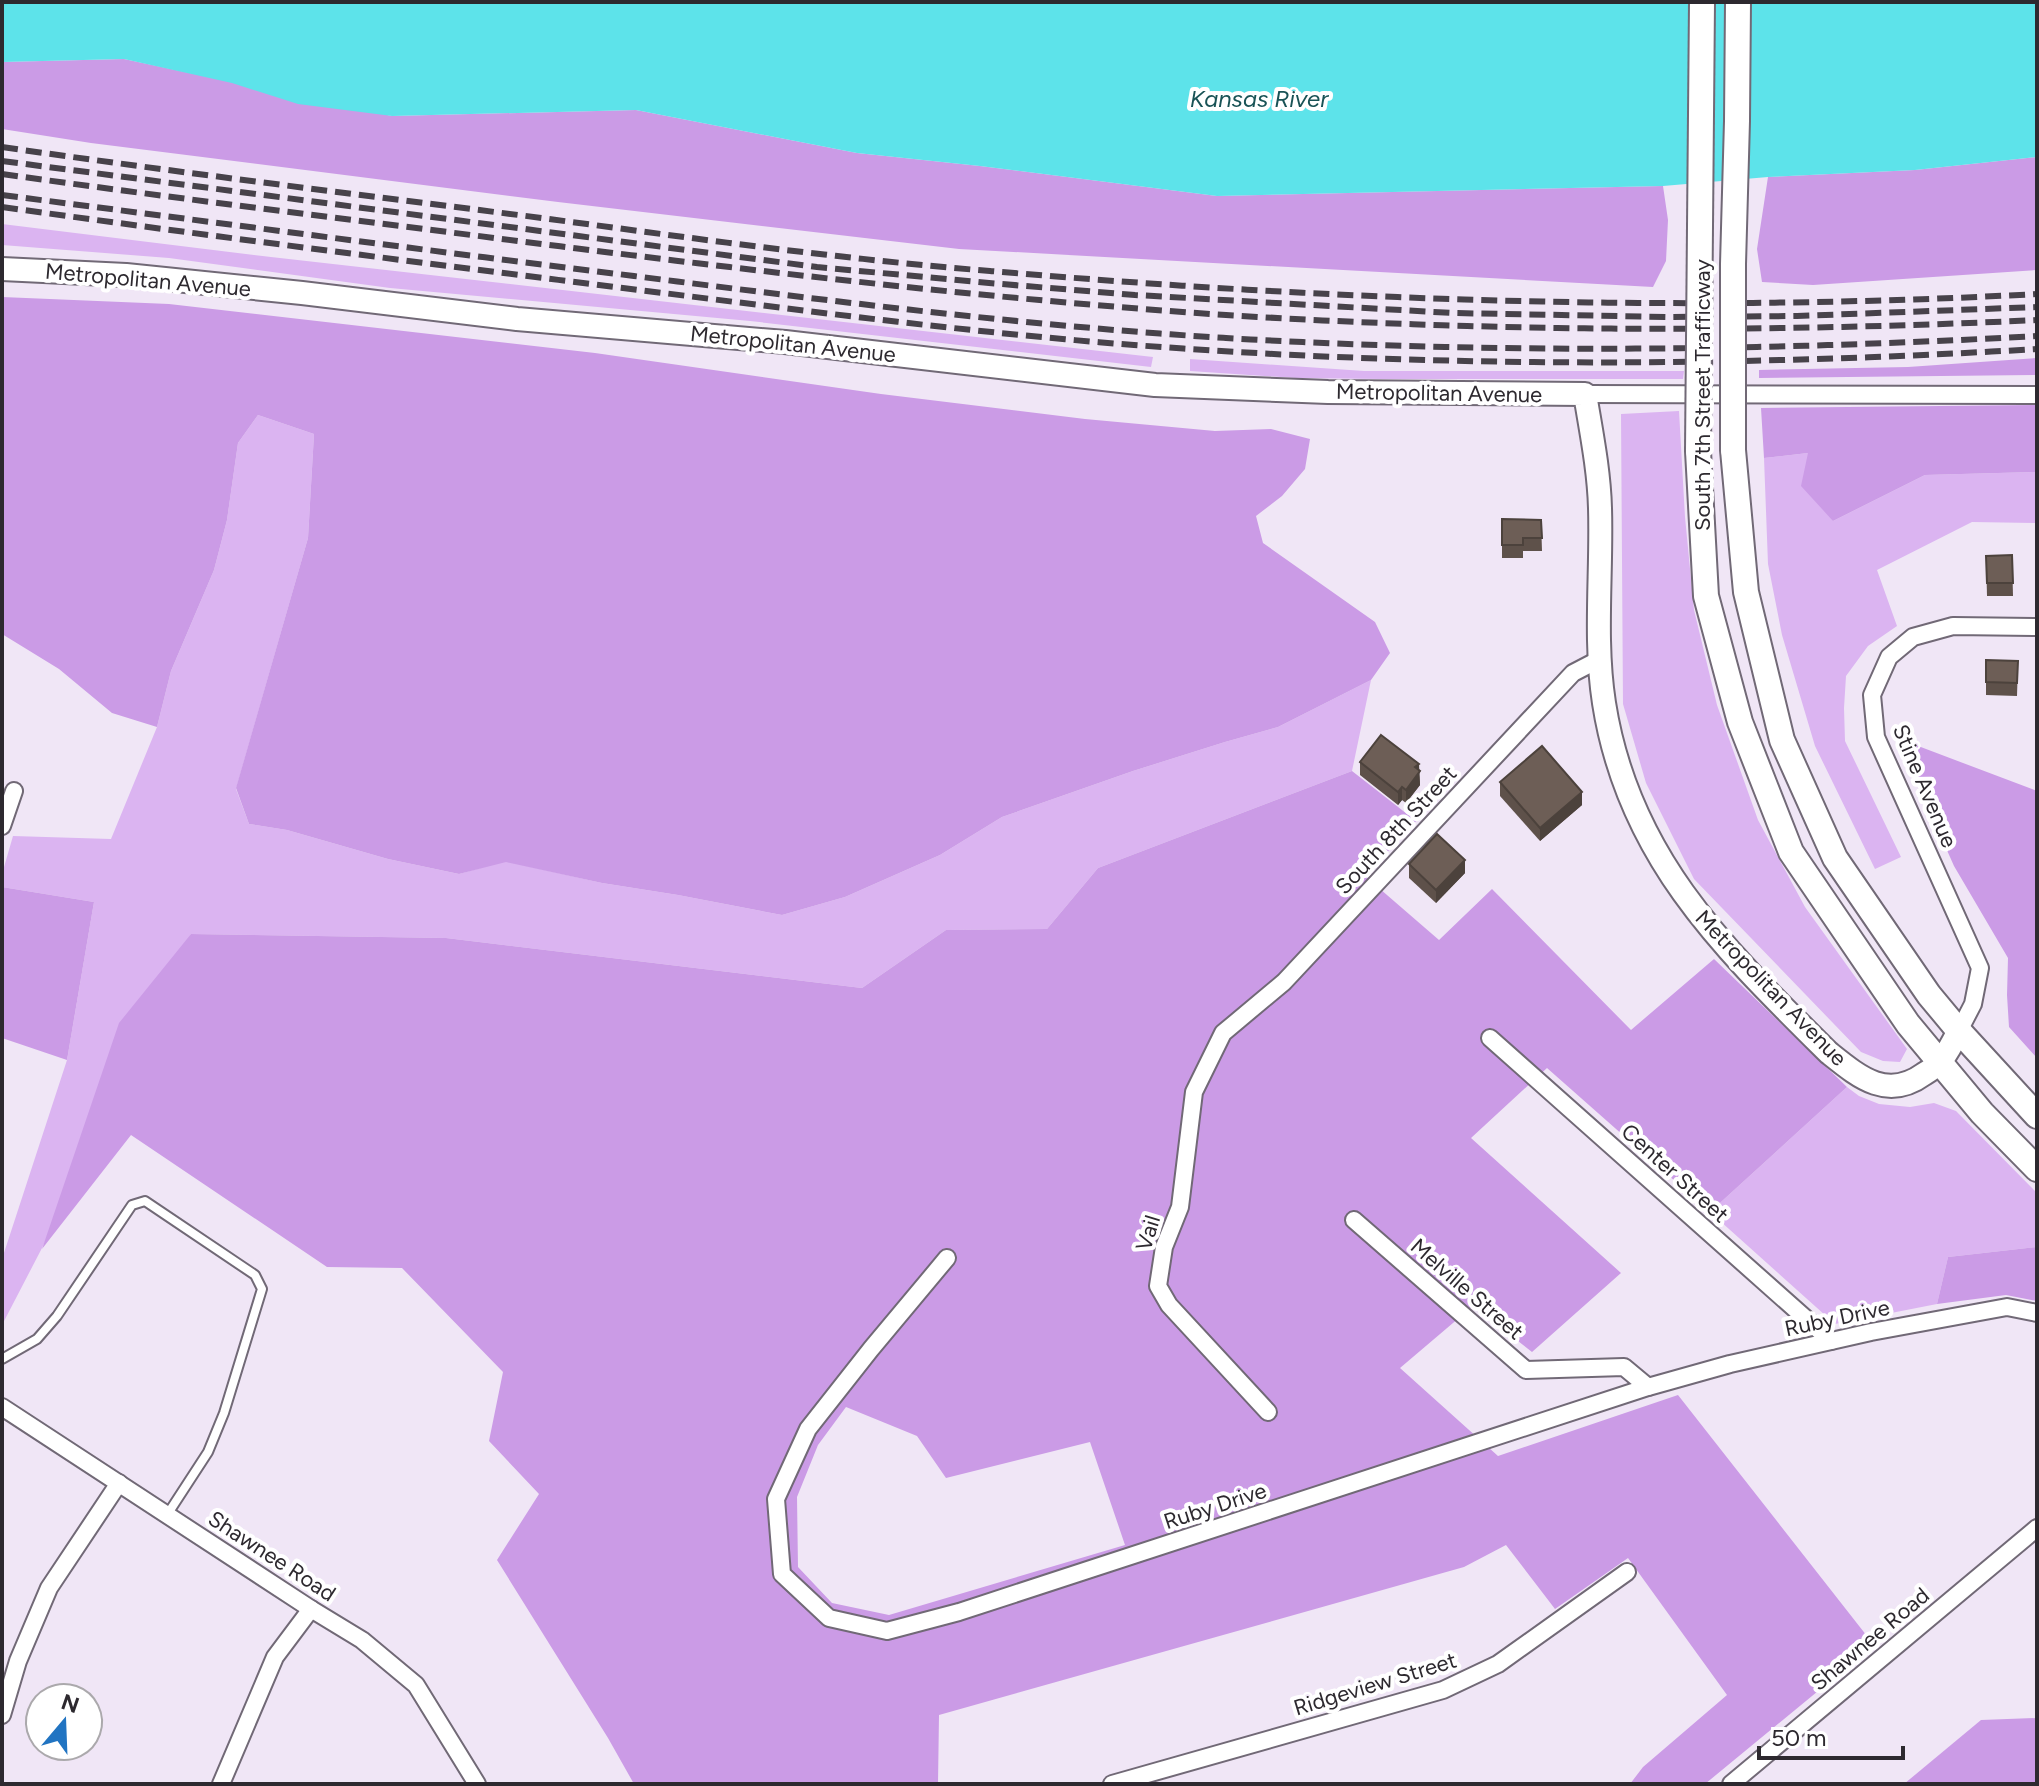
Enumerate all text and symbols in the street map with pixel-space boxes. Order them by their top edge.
water label: Kansas River [1190,84,1329,113]
street label: Metropolitan Avenue [44,258,252,302]
street label: South 7th Street Trafficway [1689,259,1716,531]
street label: Metropolitan Avenue [689,320,897,368]
street label: Metropolitan Avenue [1336,378,1542,408]
street label: Stine Avenue [1887,720,1963,852]
street label: South 8th Street [1330,760,1462,900]
street label: Metropolitan Avenue [1690,904,1852,1072]
street label: Center Street [1616,1118,1734,1228]
street label: Vail [1130,1212,1166,1254]
street label: Melville Street [1405,1233,1529,1345]
street label: Ruby Drive [1782,1294,1892,1342]
street label: Ruby Drive [1160,1477,1270,1535]
street label: Shawnee Road [203,1505,341,1607]
street label: Shawnee Road [1805,1582,1935,1696]
street label: Ridgeview Street [1290,1646,1460,1722]
north arrow [24,1682,104,1762]
text: N [58,1688,83,1719]
scale bar [1759,1710,1903,1760]
text: 50 m [1771,1723,1827,1752]

